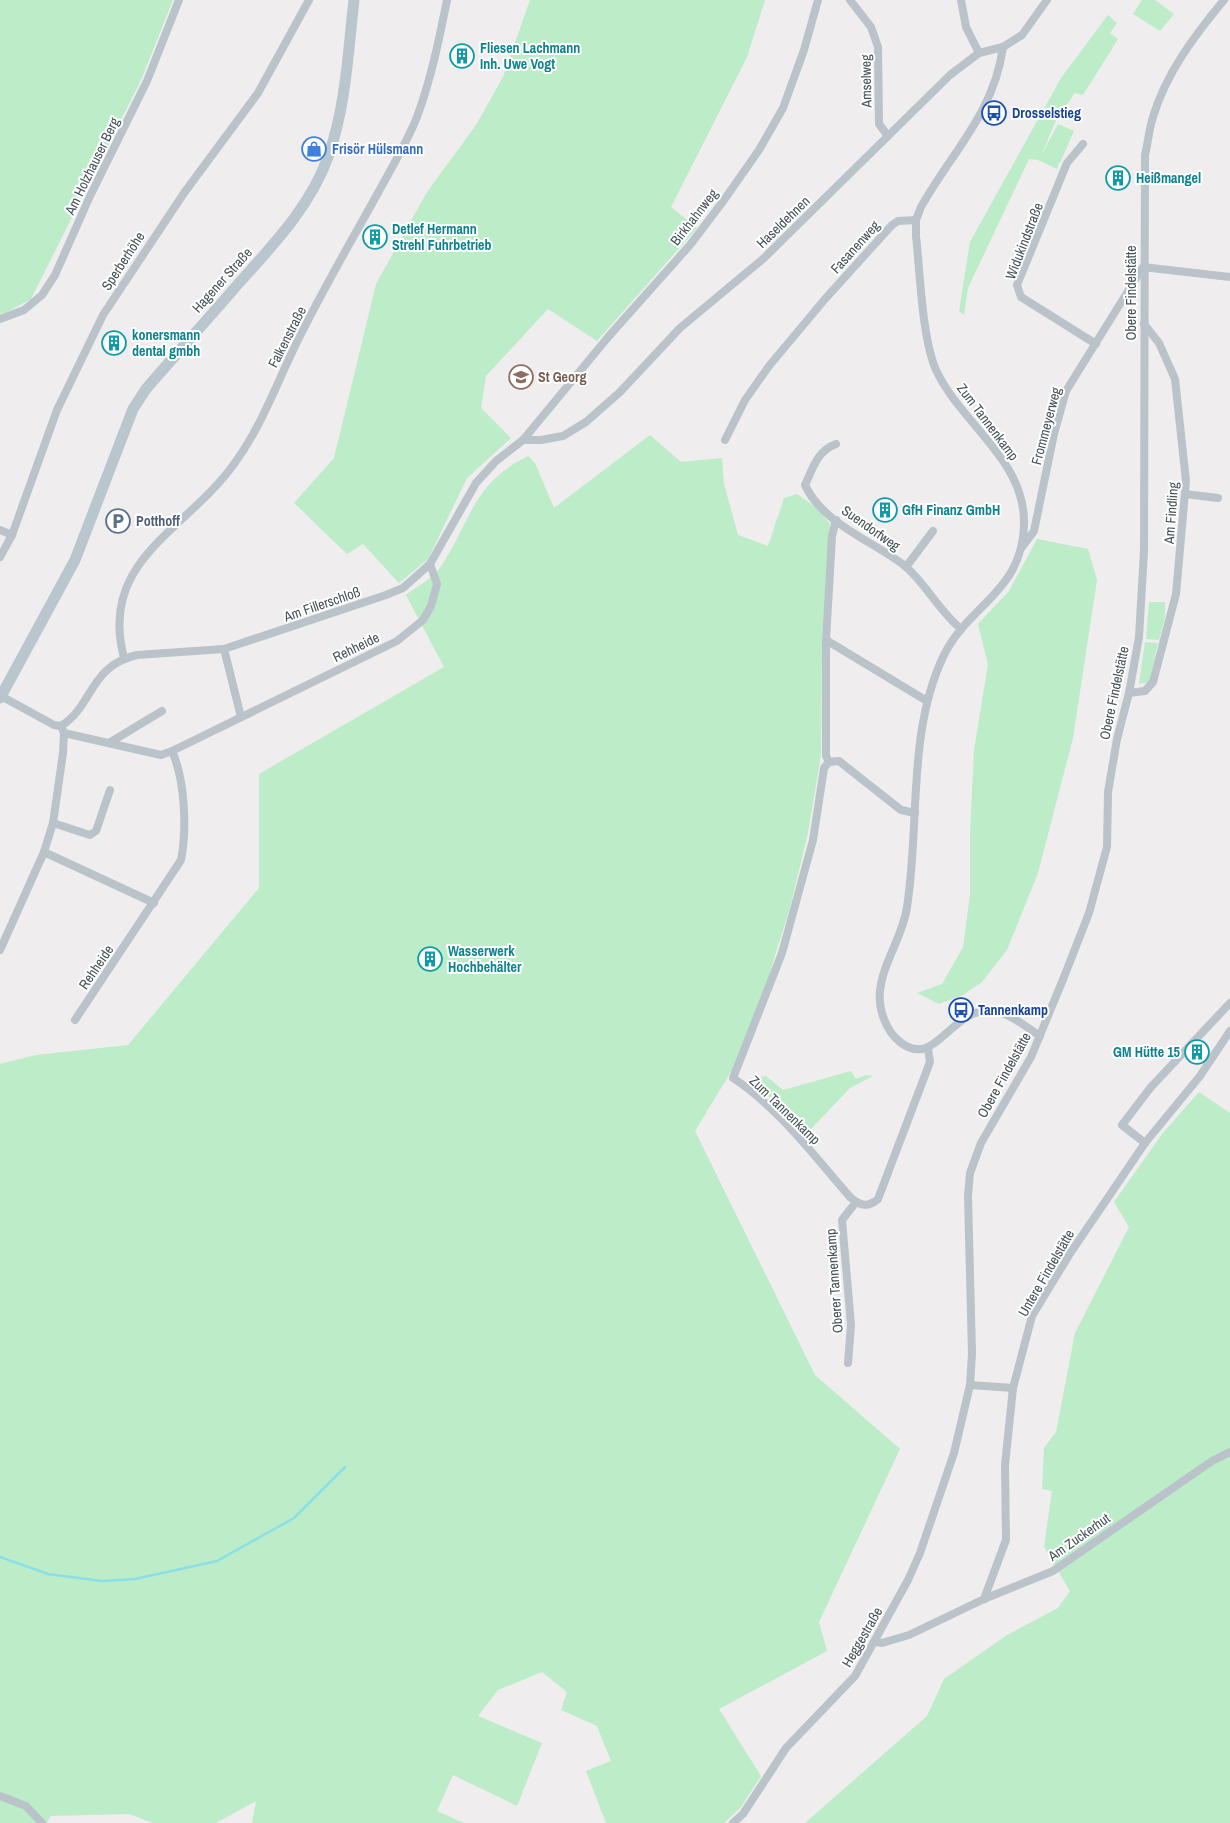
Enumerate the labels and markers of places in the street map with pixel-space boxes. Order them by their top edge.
place label: Fliesen Lachmann Inh. Uwe Vogt [480,39,580,73]
building icon: Fliesen Lachmann Inh. Uwe Vogt [449,43,475,69]
bus stop icon: Drosselstieg [981,100,1007,126]
place label: Drosselstieg [1012,104,1081,122]
shop icon: Frisör Hülsmann [301,136,327,162]
place label: Frisör Hülsmann [332,140,423,158]
building icon: Heißmangel [1105,165,1131,191]
place label: Heißmangel [1136,169,1201,187]
place label: Detlef Hermann Strehl Fuhrbetrieb [392,220,492,254]
building icon: Detlef Hermann Strehl Fuhrbetrieb [362,224,388,250]
place label: konersmann dental gmbh [132,326,200,360]
building icon: konersmann dental gmbh [101,330,127,356]
school or university icon: St Georg [508,364,534,390]
place label: St Georg [538,368,586,386]
building icon: GfH Finanz GmbH [872,497,898,523]
place label: GfH Finanz GmbH [902,501,1000,519]
parking icon: Potthoff [105,508,131,534]
place label: Potthoff [136,512,180,530]
place label: Wasserwerk Hochbehälter [448,942,522,976]
building icon: Wasserwerk Hochbehälter [417,946,443,972]
bus stop icon: Tannenkamp [948,997,974,1023]
place label: Tannenkamp [978,1001,1048,1019]
building icon: GM Hütte 15 [1184,1039,1210,1065]
place label: GM Hütte 15 [1113,1043,1181,1061]

